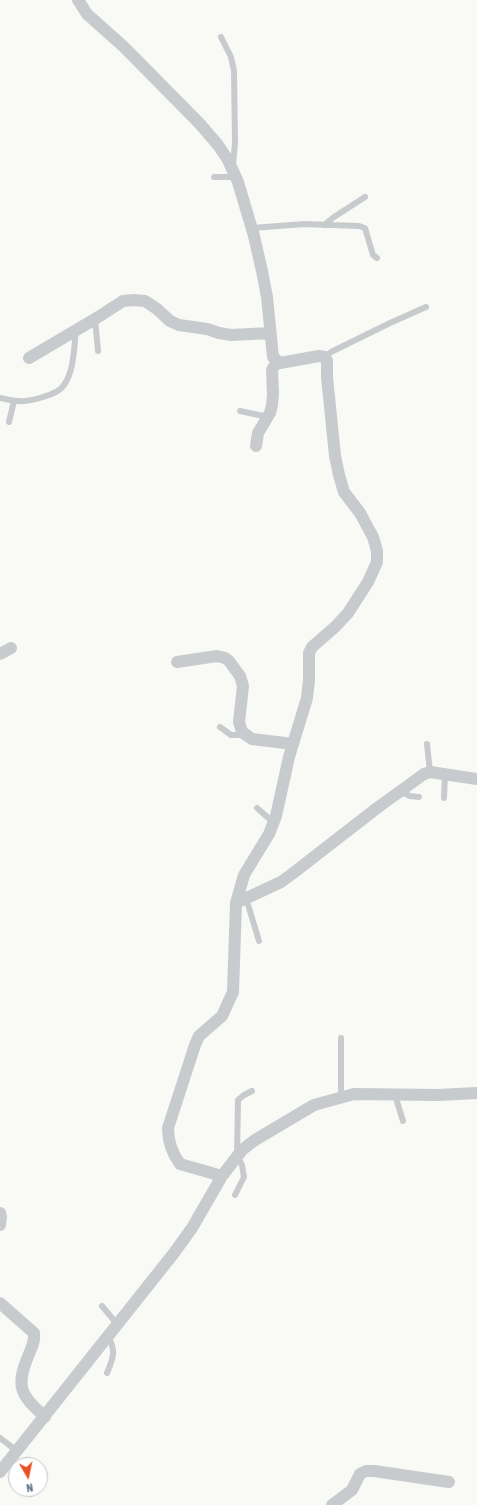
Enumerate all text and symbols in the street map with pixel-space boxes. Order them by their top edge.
north arrow [8,1457,48,1497]
text: N [26,1481,34,1494]

